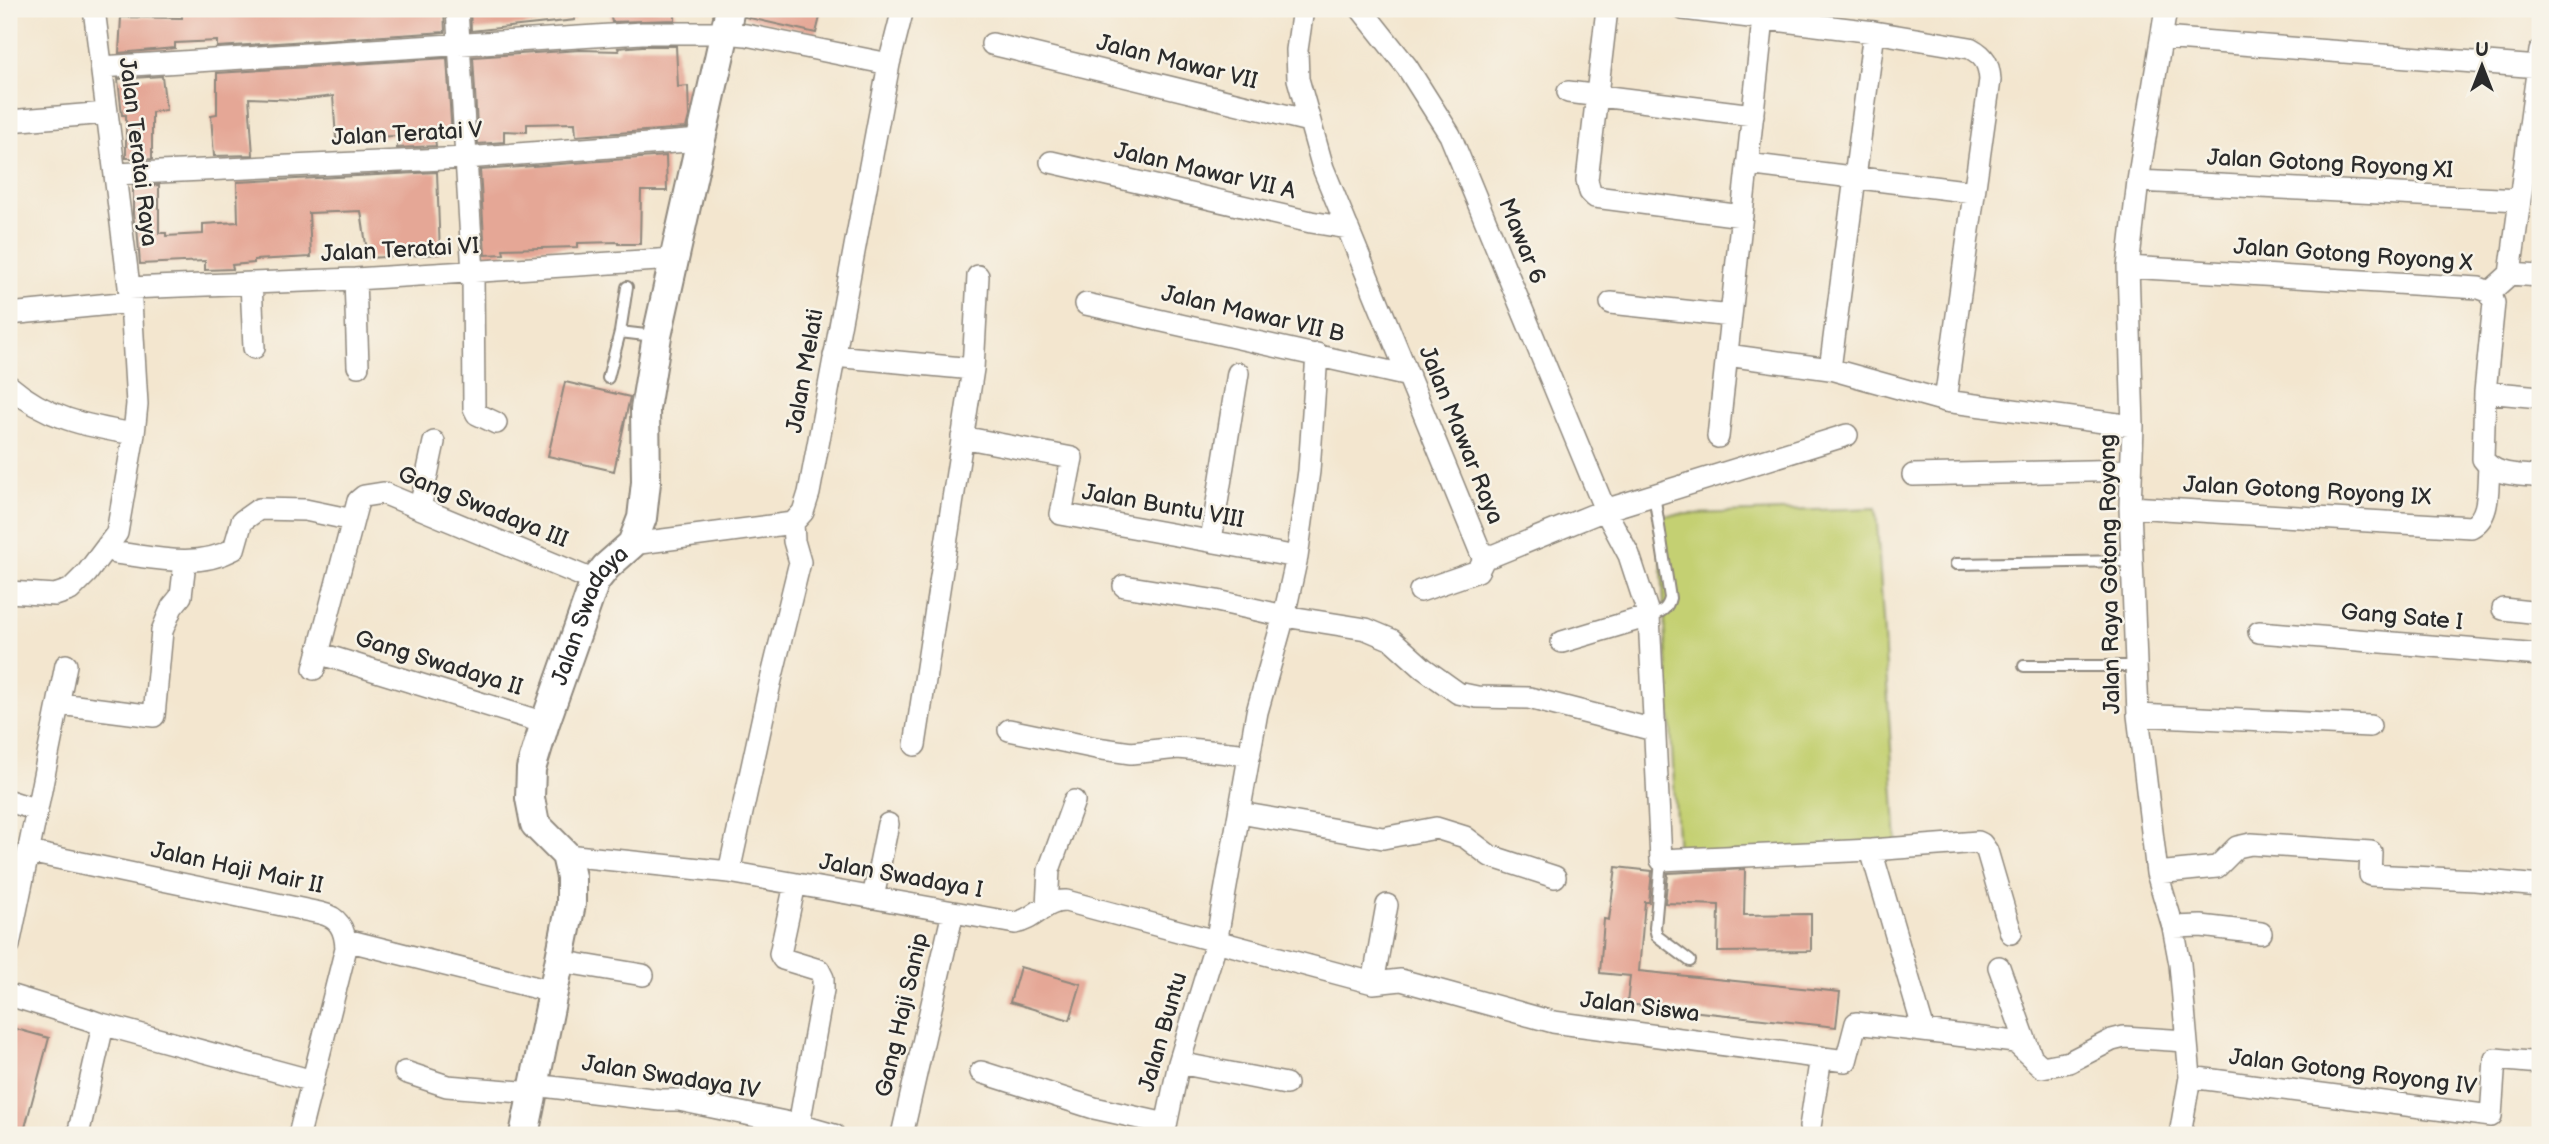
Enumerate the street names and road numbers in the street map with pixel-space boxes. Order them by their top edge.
street label: Jalan Mawar VII [1093,28,1261,96]
street label: Jalan Teratai Raya [113,56,163,248]
street label: Jalan Teratai V [331,116,483,152]
street label: Jalan Mawar VII A [1112,136,1299,206]
street label: Jalan Gotong Royong XI [2206,144,2454,184]
street label: Mawar 6 [1492,194,1552,288]
street label: Jalan Teratai VI [320,232,480,268]
street label: Jalan Gotong Royong X [2232,233,2474,277]
street label: Jalan Mawar VII B [1159,279,1348,349]
street label: Jalan Melati [780,307,830,435]
street label: Jalan Mawar Raya [1413,342,1509,528]
street label: Jalan Raya Gotong Royong [2094,434,2126,714]
street label: Gang Swadaya III [394,460,572,554]
street label: Jalan Gotong Royong IX [2182,471,2432,511]
street label: Jalan Buntu VIII [1080,478,1246,534]
street label: Jalan Swadaya [545,540,634,689]
street label: Gang Sate I [2340,598,2464,636]
street label: Gang Swadaya II [352,624,526,702]
street label: Jalan Haji Mair II [148,836,326,900]
street label: Jalan Swadaya I [817,848,985,904]
street label: Gang Haji Sanip [869,930,935,1100]
street label: Jalan Buntu [1133,969,1193,1095]
street label: Jalan Siswa [1579,986,1701,1028]
street label: Jalan Gotong Royong IV [2228,1043,2478,1101]
street label: Jalan Swadaya IV [580,1049,762,1105]

